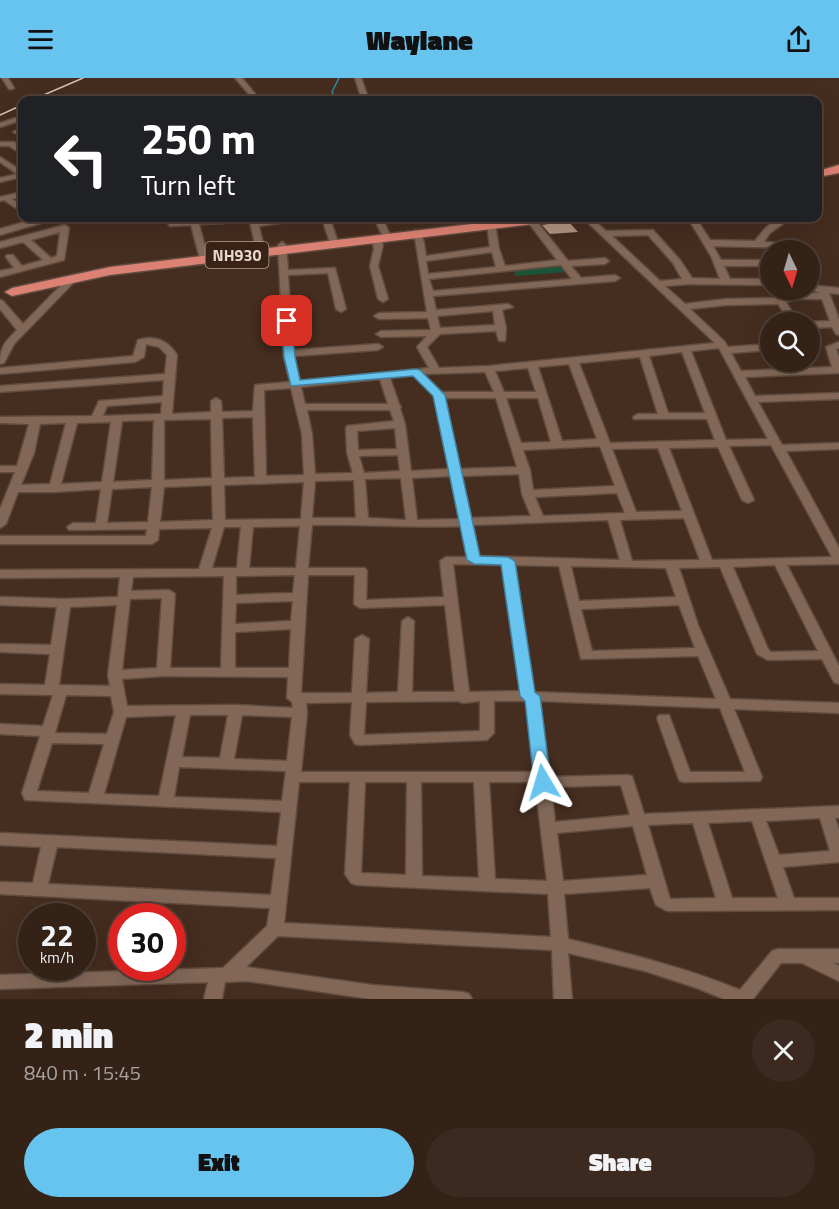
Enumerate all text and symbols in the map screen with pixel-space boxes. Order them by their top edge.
text: Waylane [366,19,473,60]
icon: menu [24,23,57,56]
icon: share [782,23,815,56]
text: 250 m [141,106,256,170]
icon: left [42,120,120,198]
text: Turn left [141,164,235,205]
north arrow [760,240,820,300]
map controls [760,240,820,372]
road number: NH930 [206,242,268,268]
pin [261,295,312,346]
icon: arrive [270,304,303,337]
button: search [760,312,820,372]
position arrow [511,750,575,814]
speed limit sign: 30 [108,903,186,981]
text: 22 [40,912,74,958]
text: km/h [40,946,74,969]
text: 2 min [24,1007,113,1062]
button: close [752,1019,815,1082]
text: 840 m · 15:45 [24,1057,141,1088]
button: Exit [24,1128,414,1197]
button: Share [426,1128,815,1197]

